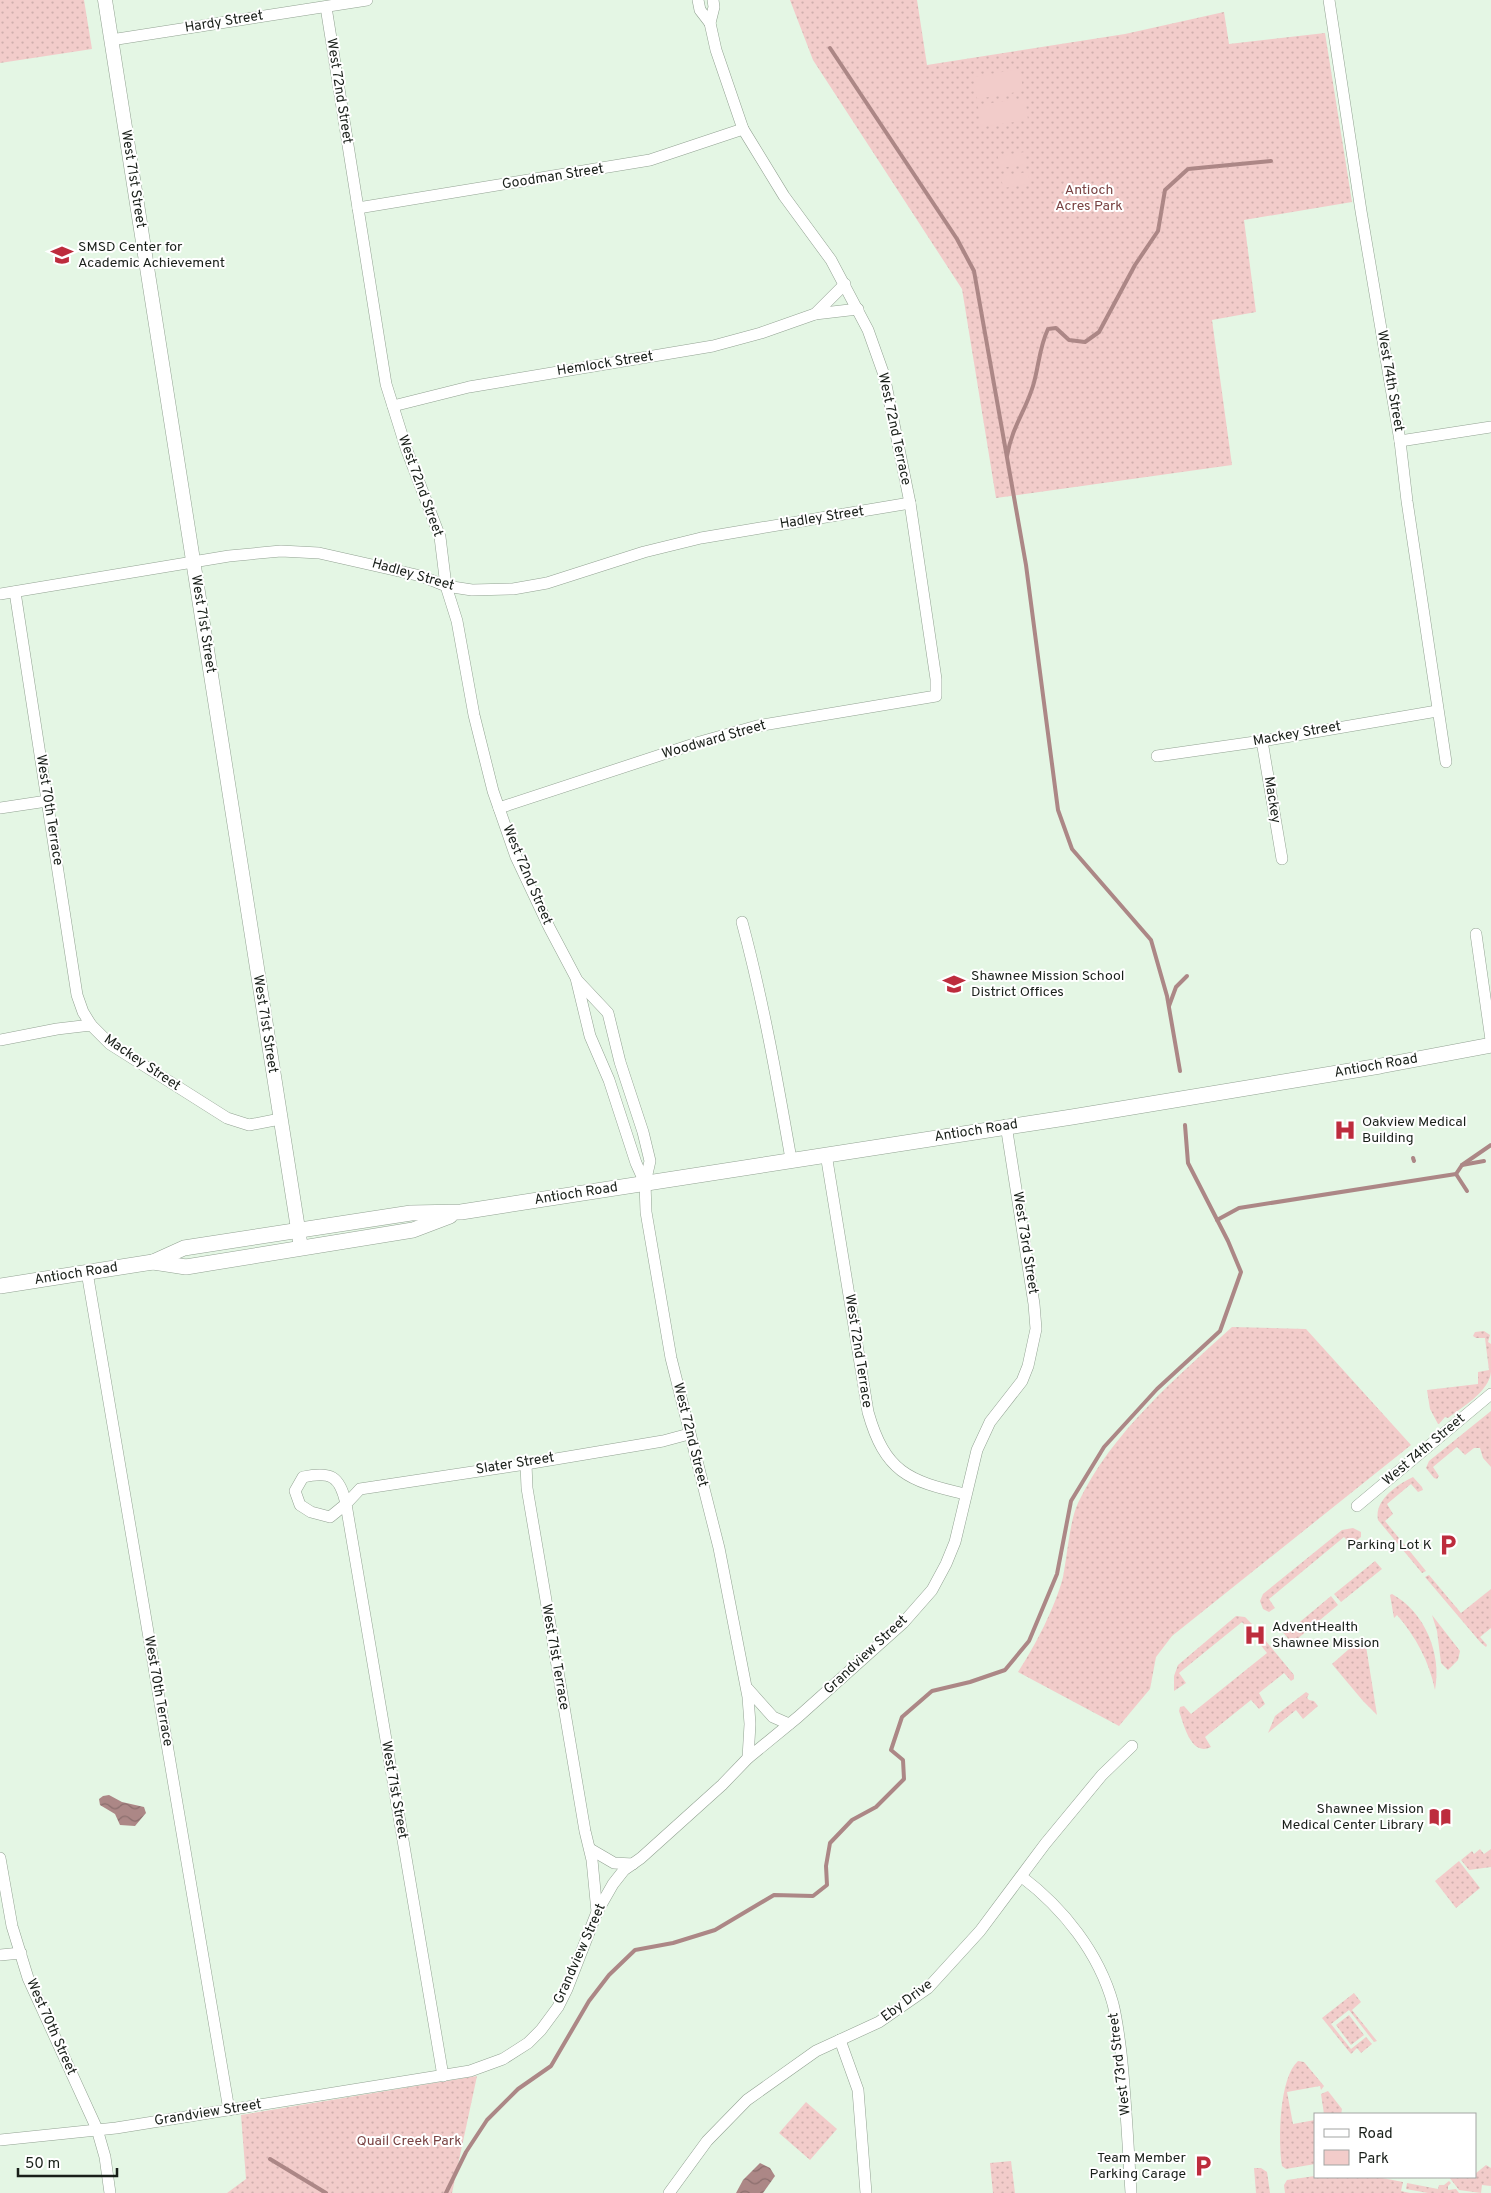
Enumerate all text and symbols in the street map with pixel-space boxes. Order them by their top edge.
street label: Hardy Street [184,7,264,37]
street label: West 72nd Street [322,37,356,145]
street label: West 71st Street [117,129,149,229]
street label: Goodman Street [501,161,605,193]
park label: Antioch Acres Park [1055,182,1123,215]
place label: SMSD Center for Academic Achievement [78,239,225,272]
school or university icon: SMSD Center for Academic Achievement [49,242,75,268]
street label: West 74th Street [1373,329,1407,433]
street label: Hemlock Street [556,348,654,380]
street label: West 72nd Terrace [874,371,914,487]
street label: West 72nd Street [394,433,446,539]
street label: Hadley Street [779,503,865,533]
street label: Hadley Street [370,555,456,595]
street label: West 71st Street [187,574,219,674]
street label: Woodward Street [660,717,768,763]
street label: Mackey Street [1252,718,1342,750]
street label: West 70th Terrace [32,753,66,867]
street label: Mackey [1260,775,1284,825]
street label: West 72nd Street [498,823,556,927]
place label: Shawnee Mission School District Offices [971,968,1124,1001]
school or university icon: Shawnee Mission School District Offices [941,971,967,997]
street label: West 71st Street [249,974,281,1074]
street label: Mackey Street [100,1031,184,1095]
street label: Antioch Road [1333,1050,1419,1082]
place label: Oakview Medical Building [1362,1114,1466,1147]
street label: Antioch Road [933,1116,1019,1146]
hospital icon: Oakview Medical Building [1332,1117,1358,1143]
street label: Antioch Road [533,1179,619,1209]
street label: West 73rd Street [1008,1190,1042,1296]
street label: Antioch Road [33,1259,119,1289]
street label: West 72nd Terrace [841,1293,875,1409]
street label: West 72nd Street [669,1381,711,1489]
street label: West 74th Street [1379,1410,1469,1490]
street label: Slater Street [475,1449,555,1479]
parking icon: Parking Lot K [1435,1532,1461,1558]
place label: Parking Lot K [1347,1537,1432,1554]
street label: West 71st Terrace [537,1603,573,1711]
street label: Grandview Street [821,1612,911,1698]
place label: AdventHealth Shawnee Mission [1272,1619,1379,1652]
hospital icon: AdventHealth Shawnee Mission [1242,1622,1268,1648]
street label: West 70th Terrace [140,1634,176,1748]
street label: West 71st Street [377,1740,411,1840]
place label: Shawnee Mission Medical Center Library [1281,1801,1424,1834]
library icon: Shawnee Mission Medical Center Library [1427,1804,1453,1830]
street label: Grandview Street [550,1901,610,2007]
street label: West 70th Street [22,1976,80,2078]
street label: Eby Drive [878,1976,936,2026]
street label: West 73rd Street [1105,2012,1135,2116]
street label: Grandview Street [153,2096,263,2130]
legend [1314,2113,1476,2178]
text: Road [1358,2125,1393,2144]
park label: Quail Creek Park [356,2133,462,2150]
scale bar [18,2146,116,2178]
place label: Team Member Parking Carage [1090,2150,1187,2183]
text: Park [1358,2150,1389,2169]
parking icon: Team Member Parking Carage [1190,2153,1216,2179]
text: 50 m [25,2155,60,2174]

